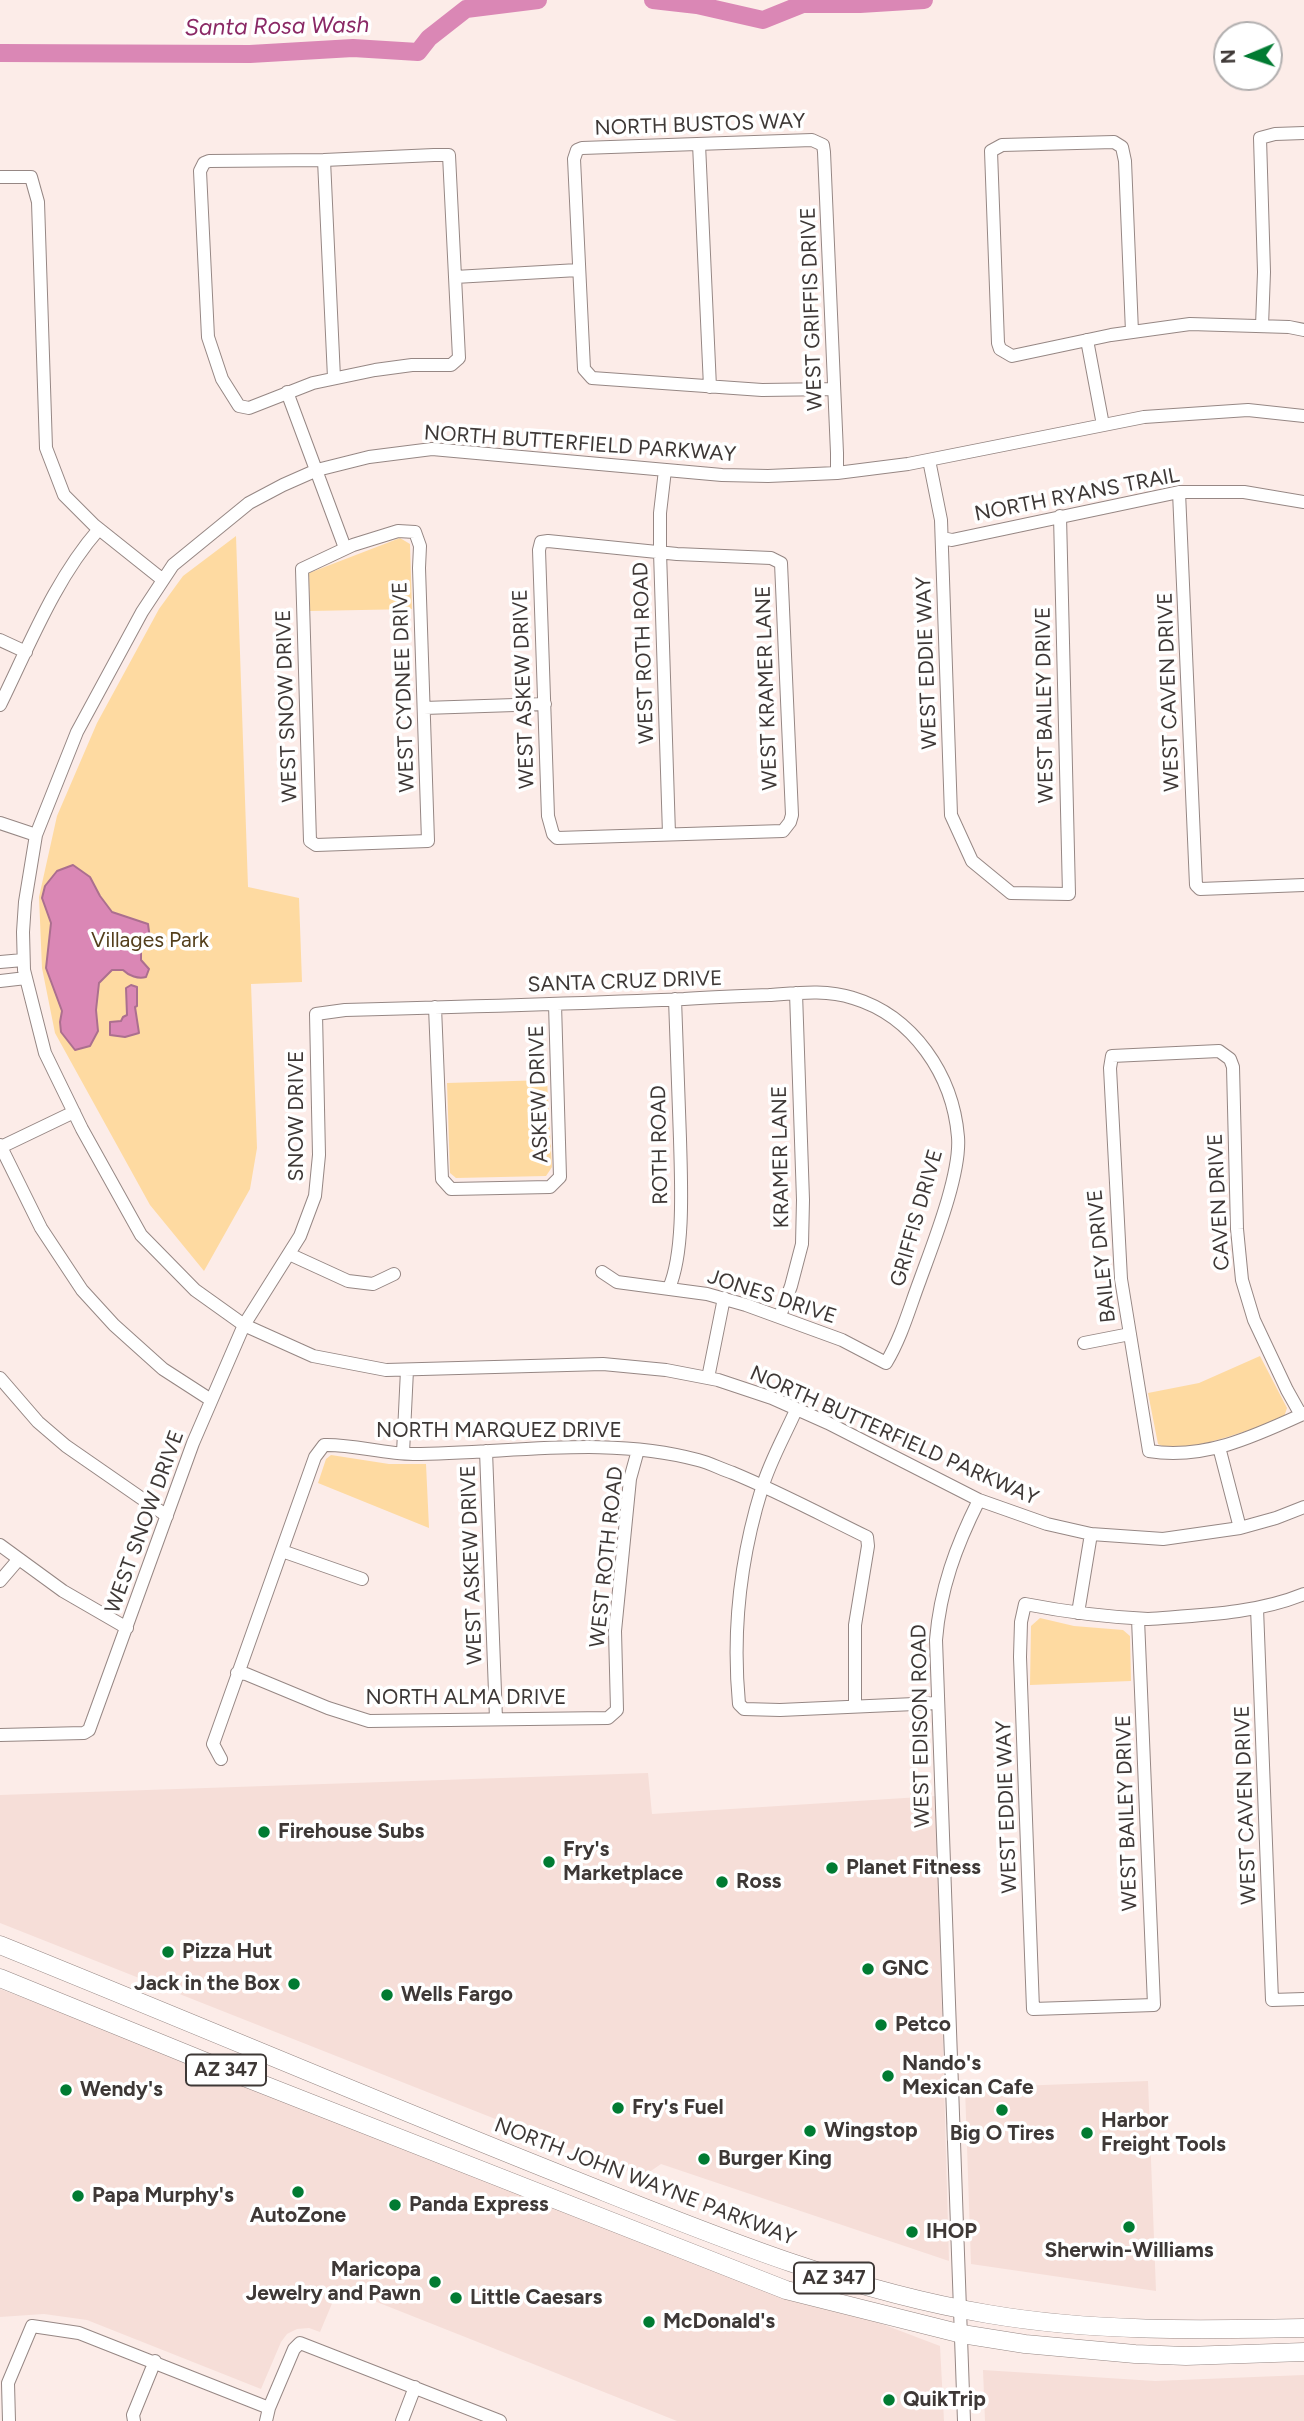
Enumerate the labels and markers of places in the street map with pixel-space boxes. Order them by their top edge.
place label: Firehouse Subs [278,1819,424,1845]
marker: Firehouse Subs [256,1824,272,1840]
place label: Fry's Marketplace [563,1837,683,1887]
marker: Fry's Marketplace [541,1854,557,1870]
place label: Planet Fitness [846,1855,981,1881]
marker: Planet Fitness [824,1860,840,1876]
place label: Ross [736,1869,781,1895]
marker: Ross [714,1874,730,1890]
place label: Pizza Hut [182,1939,273,1965]
marker: Pizza Hut [160,1944,176,1960]
place label: GNC [882,1956,929,1982]
marker: GNC [860,1961,876,1977]
place label: Jack in the Box [134,1971,280,1997]
marker: Jack in the Box [286,1976,302,1992]
place label: Wells Fargo [401,1982,513,2008]
marker: Wells Fargo [379,1987,395,2003]
place label: Petco [895,2012,951,2038]
marker: Petco [873,2017,889,2033]
place label: Nando's Mexican Cafe [902,2051,1034,2101]
marker: Nando's Mexican Cafe [880,2068,896,2084]
place label: Wendy's [80,2077,163,2103]
marker: Wendy's [58,2082,74,2098]
place label: Fry's Fuel [632,2095,724,2121]
marker: Fry's Fuel [610,2100,626,2116]
marker: Big O Tires [994,2102,1010,2118]
place label: Harbor Freight Tools [1101,2108,1226,2158]
place label: Wingstop [824,2118,918,2144]
place label: Big O Tires [950,2121,1054,2147]
marker: Wingstop [802,2123,818,2139]
marker: Harbor Freight Tools [1079,2125,1095,2141]
place label: Burger King [718,2146,832,2172]
marker: Burger King [696,2151,712,2167]
place label: Papa Murphy's [92,2183,234,2209]
marker: AutoZone [290,2184,306,2200]
marker: Papa Murphy's [70,2188,86,2204]
place label: Panda Express [409,2192,549,2218]
marker: Panda Express [387,2197,403,2213]
place label: AutoZone [250,2203,346,2229]
place label: IHOP [926,2219,977,2245]
marker: Sherwin-Williams [1121,2219,1137,2235]
marker: IHOP [904,2224,920,2240]
place label: Sherwin-Williams [1044,2238,1214,2264]
place label: Maricopa Jewelry and Pawn [246,2257,421,2307]
marker: Maricopa Jewelry and Pawn [427,2274,443,2290]
place label: Little Caesars [470,2285,602,2311]
marker: Little Caesars [448,2290,464,2306]
place label: McDonald's [663,2309,775,2335]
marker: McDonald's [641,2314,657,2330]
place label: QuikTrip [903,2387,986,2413]
marker: QuikTrip [881,2392,897,2408]

